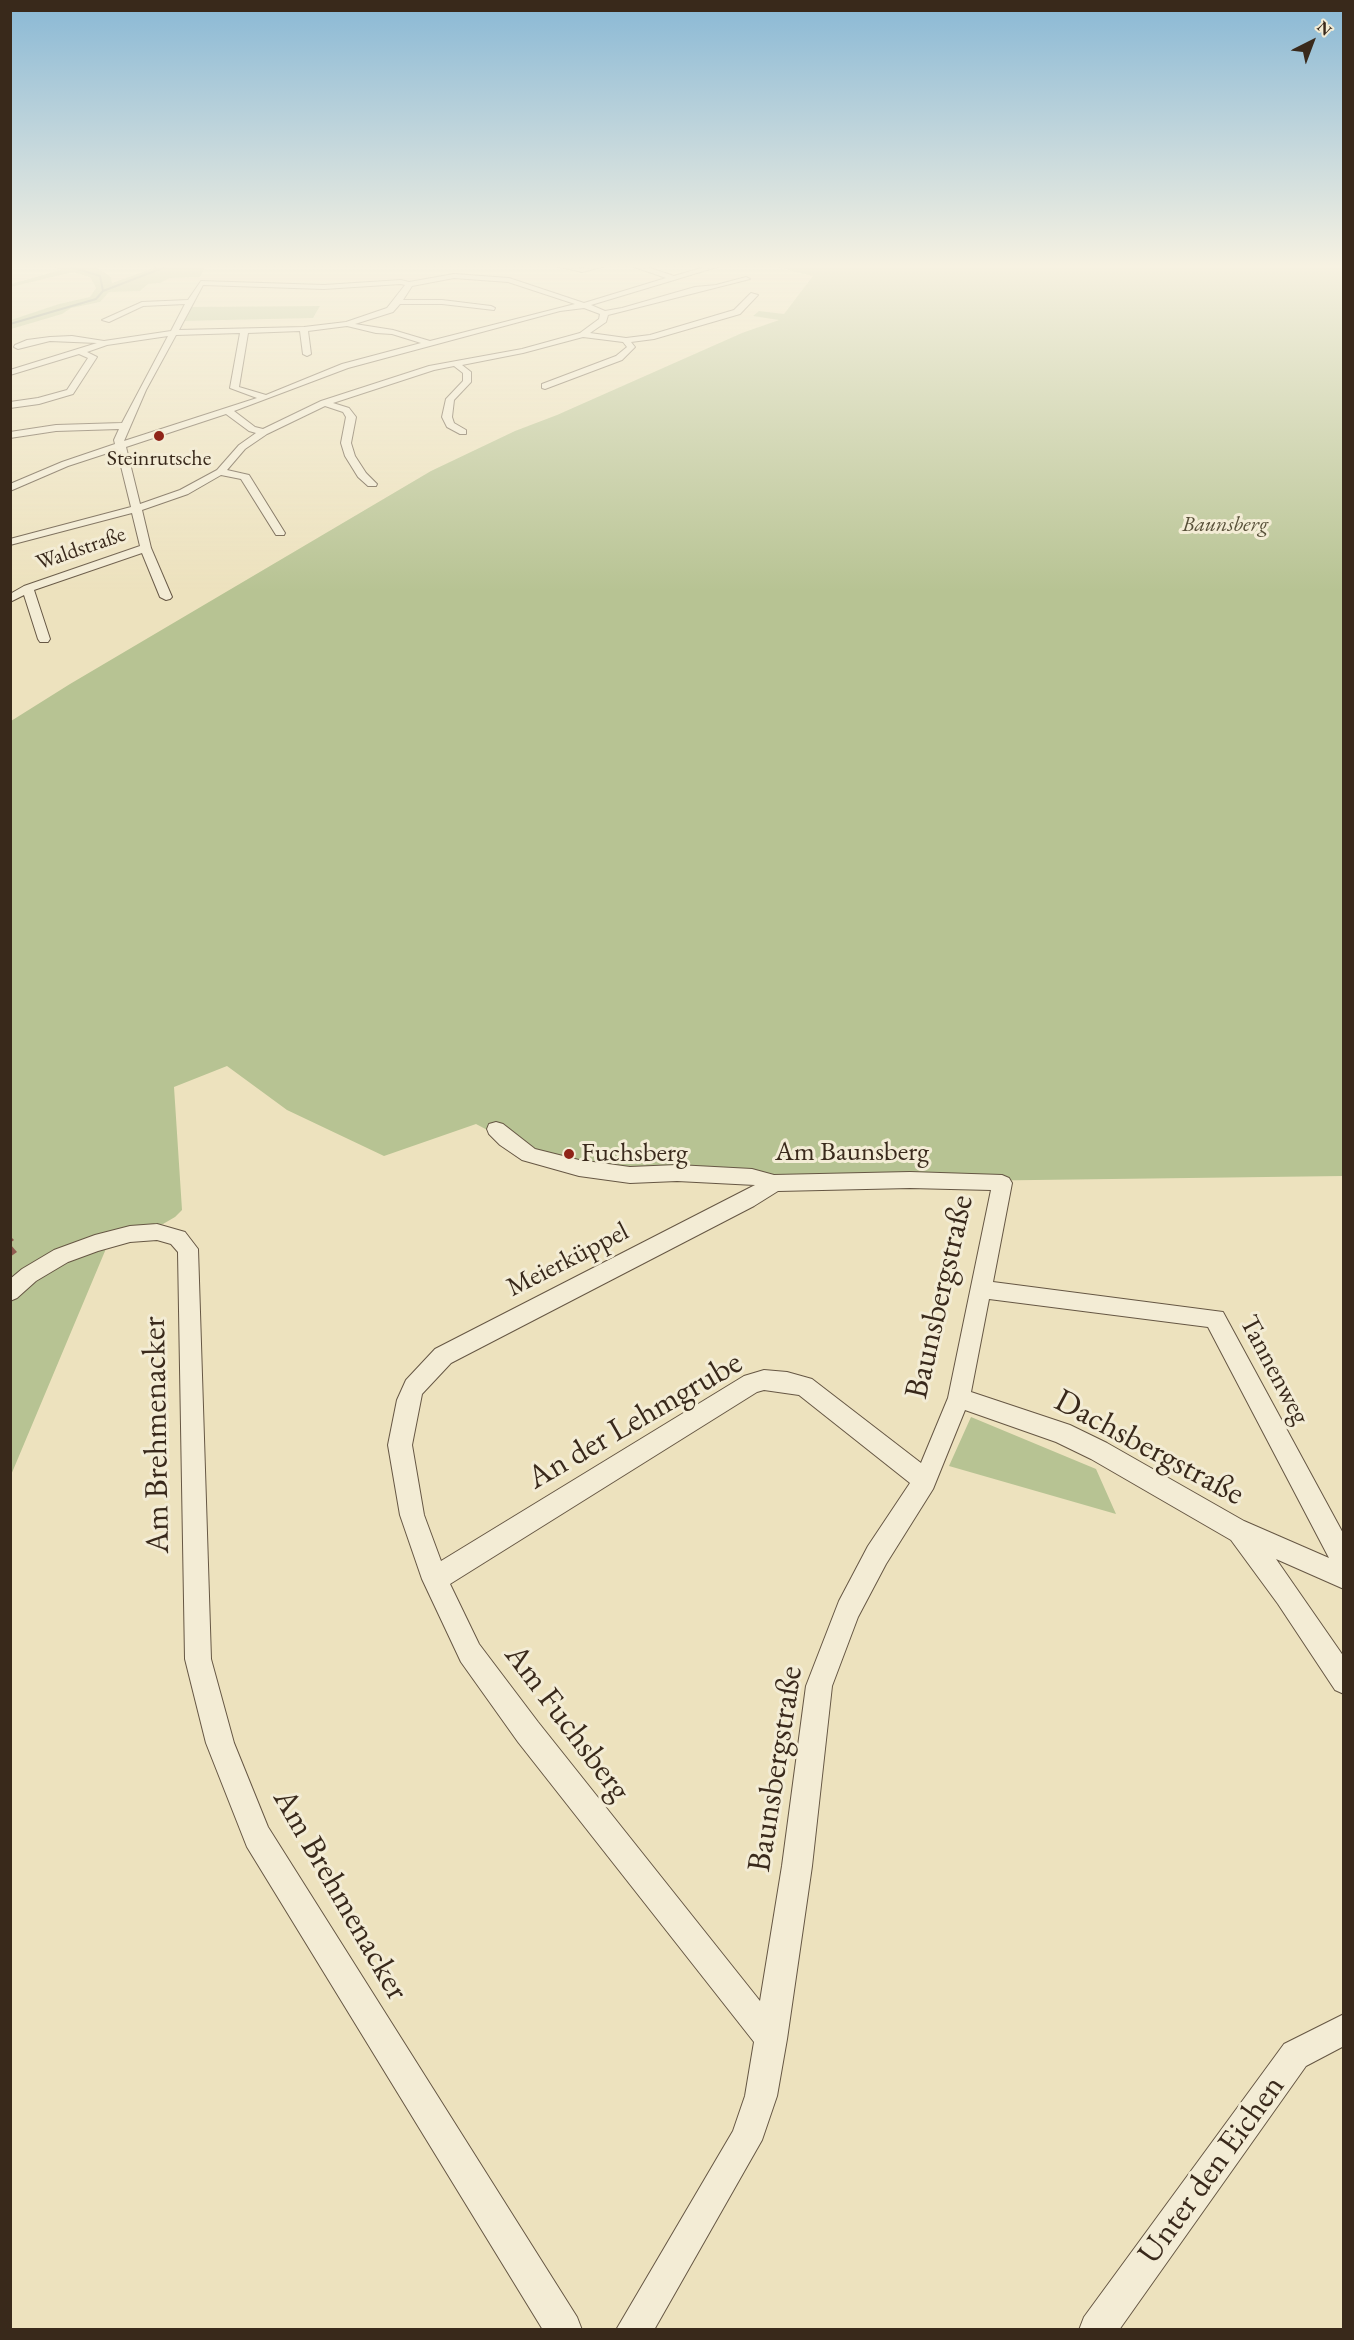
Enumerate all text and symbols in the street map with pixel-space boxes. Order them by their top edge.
north arrow [1282,12,1342,72]
text: N [1313,16,1336,40]
marker: Steinrutsche [152,429,166,443]
place label: Steinrutsche [107,446,211,472]
park label: Baunsberg [1182,512,1268,538]
street label: Waldstraße [33,521,129,577]
street label: Am Baunsberg [775,1137,929,1169]
place label: Fuchsberg [581,1138,688,1170]
marker: Fuchsberg [562,1147,576,1161]
street label: Baunsbergstraße [897,1191,983,1403]
street label: Meierküppel [502,1216,634,1304]
street label: Tannenweg [1232,1310,1316,1430]
street label: Am Brehmenacker [135,1316,179,1554]
street label: An der Lehmgrube [521,1343,749,1499]
street label: Dachsbergstraße [1047,1381,1251,1515]
street label: Am Fuchsberg [495,1637,639,1809]
street label: Baunsbergstraße [740,1663,812,1875]
street label: Am Brehmenacker [264,1782,416,2008]
street label: Unter den Eichen [1130,2068,1294,2272]

